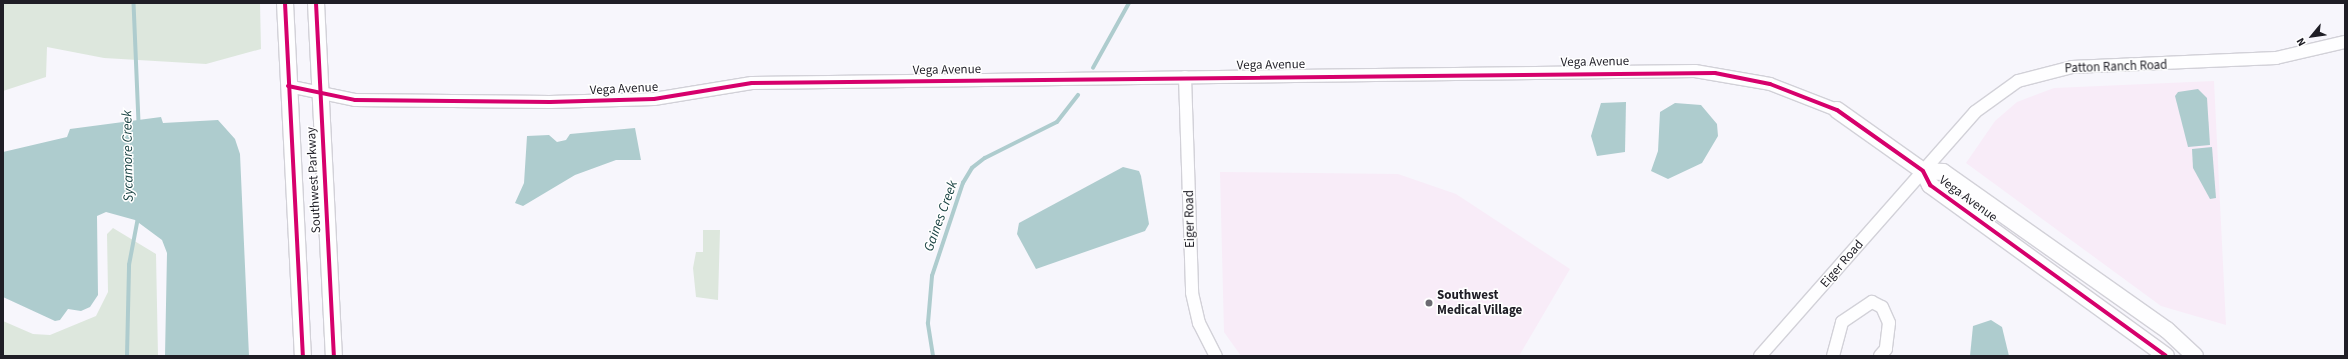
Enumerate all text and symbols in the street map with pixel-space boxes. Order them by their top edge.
north arrow [2292,16,2332,56]
text: N [2293,35,2309,49]
street label: Vega Avenue [1561,54,1629,70]
street label: Vega Avenue [1237,57,1305,73]
street label: Patton Ranch Road [2064,57,2168,77]
street label: Vega Avenue [913,62,981,78]
street label: Vega Avenue [589,79,659,99]
water label: Sycamore Creek [119,110,137,202]
street label: Southwest Parkway [303,126,325,234]
street label: Vega Avenue [1936,173,2000,225]
water label: Gaines Creek [920,178,962,254]
street label: Eiger Road [1182,190,1198,248]
street label: Eiger Road [1817,237,1867,291]
place label: Southwest Medical Village [1437,288,1522,319]
marker: Southwest Medical Village [1424,298,1434,308]

